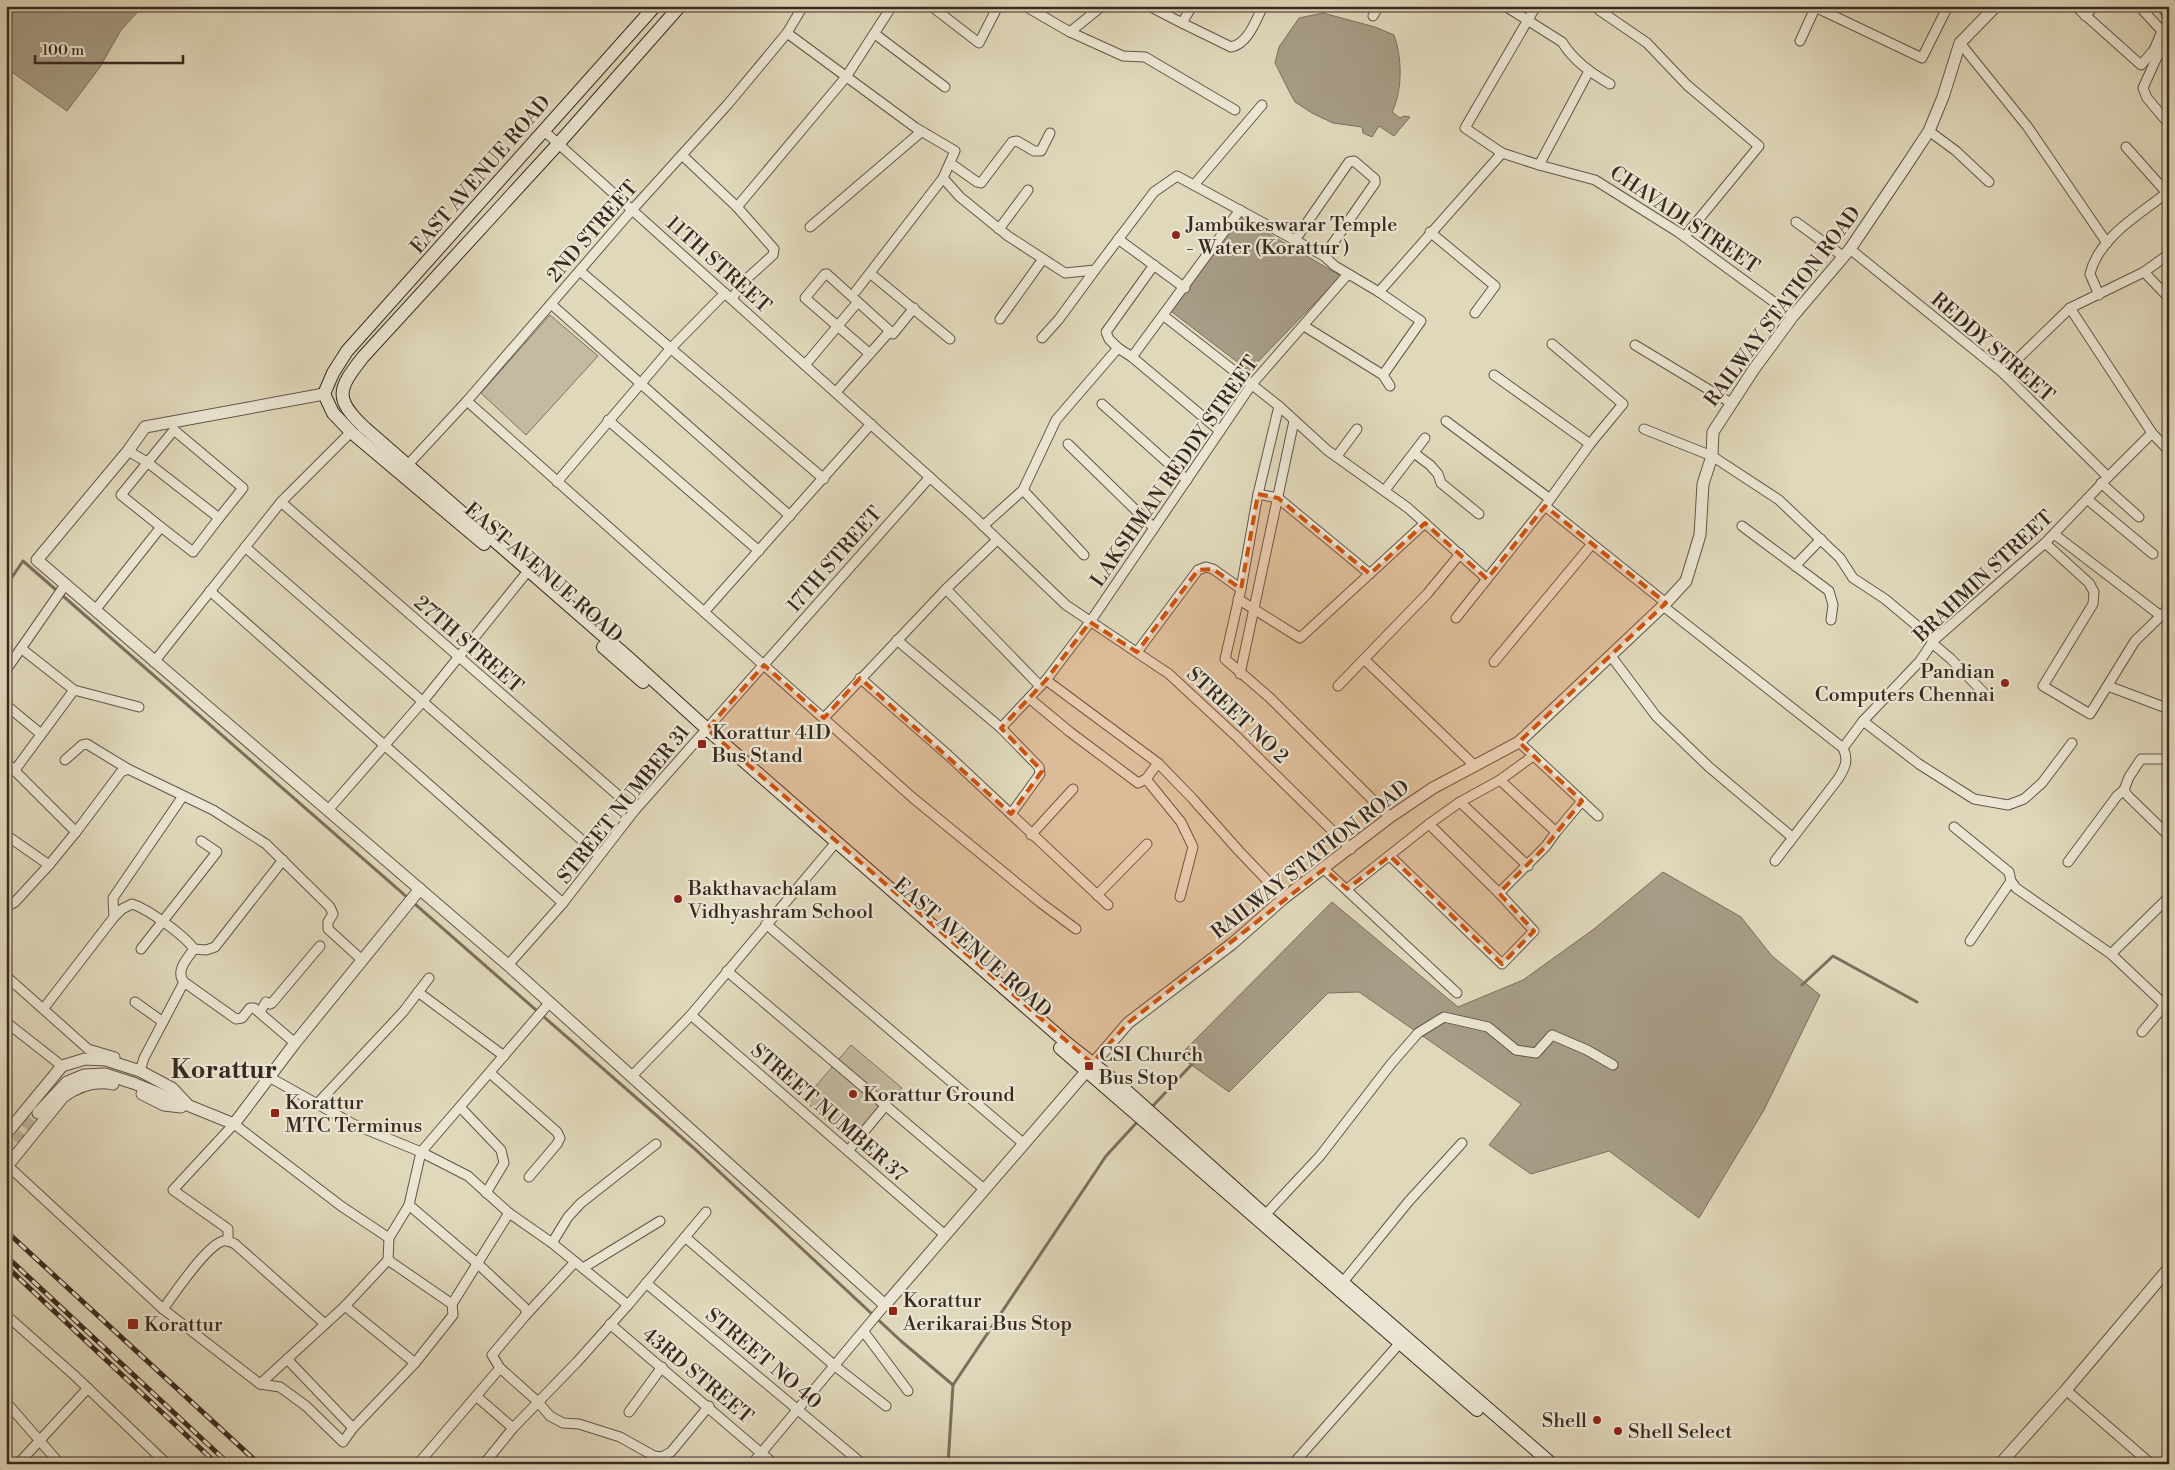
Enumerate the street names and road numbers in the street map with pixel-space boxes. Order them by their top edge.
street label: EAST AVENUE ROAD [406,91,557,259]
street label: CHAVADI STREET [1605,161,1764,280]
street label: 2ND STREET [542,176,644,288]
street label: RAILWAY STATION ROAD [1700,202,1867,412]
street label: 11TH STREET [660,211,776,319]
street label: REDDY STREET [1925,288,2059,409]
street label: LAKSHMAN REDDY STREET [1086,351,1265,592]
street label: EAST AVENUE ROAD [459,498,627,649]
street label: 17TH STREET [782,502,888,618]
street label: BRAHMIN STREET [1908,506,2059,649]
street label: 27TH STREET [408,591,528,699]
street label: STREET NO 2 [1181,662,1293,770]
street label: STREET NUMBER 31 [552,720,696,889]
street label: RAILWAY STATION ROAD [1207,775,1415,945]
street label: EAST AVENUE ROAD [888,873,1056,1024]
street label: STREET NUMBER 37 [745,1039,911,1188]
street label: STREET NO 40 [700,1303,826,1415]
street label: 43RD STREET [636,1323,758,1430]

